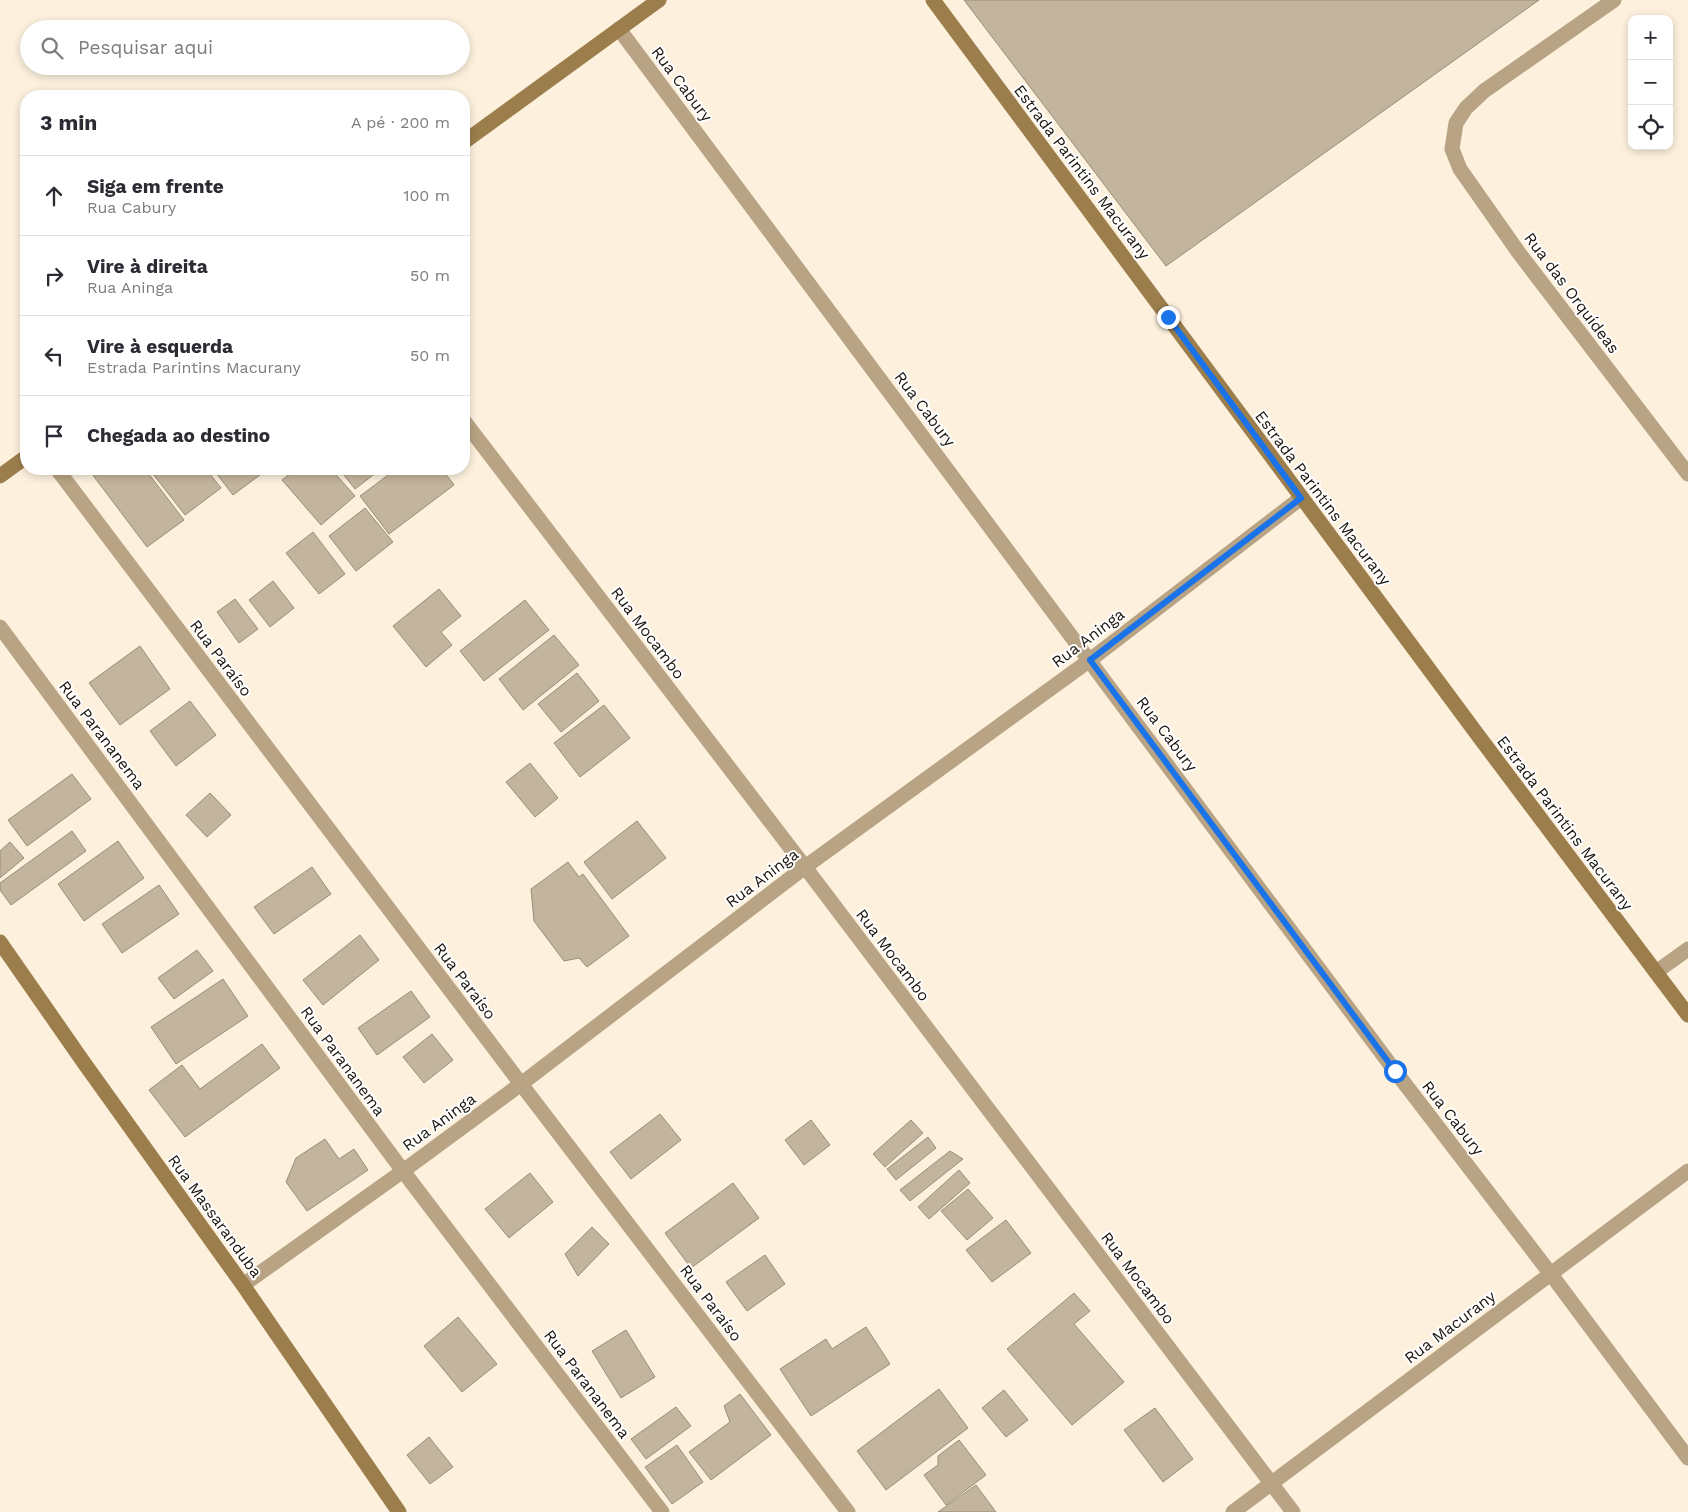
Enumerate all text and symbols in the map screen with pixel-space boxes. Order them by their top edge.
map controls [1628,15,1673,150]
button: + [1628,15,1673,60]
search box [20,20,470,75]
icon: search [38,34,66,62]
text: Pesquisar aqui [78,36,213,59]
street label: Rua Cabury [648,43,717,126]
button: − [1628,60,1673,105]
street label: Estrada Parintins Macurany [1010,81,1154,264]
button: locate [1628,105,1673,150]
text: 3 min [40,110,97,135]
text: A pé · 200 m [351,113,450,132]
text: Siga em frente [87,175,224,198]
icon: ahead [40,182,68,210]
text: 100 m [403,186,450,205]
text: Rua Cabury [87,198,176,217]
street label: Rua das Orquídeas [1520,229,1624,357]
text: Vire à direita [87,255,208,278]
icon: right [40,262,68,290]
text: 50 m [410,266,450,285]
text: Rua Aninga [87,278,173,297]
route end [1157,306,1180,329]
text: Vire à esquerda [87,335,233,358]
icon: left [40,342,68,370]
text: 50 m [410,346,450,365]
text: Estrada Parintins Macurany [87,358,301,377]
street label: Rua Cabury [891,368,960,451]
street label: Estrada Parintins Macurany [1251,407,1395,590]
icon: arrive [40,422,68,450]
text: Chegada ao destino [87,424,270,447]
street label: Rua Mocambo [607,583,689,683]
street label: Rua Aninga [1048,605,1128,671]
street label: Rua Paraíso [186,616,256,700]
street label: Rua Parananema [55,677,149,793]
street label: Rua Cabury [1133,693,1202,776]
street label: Estrada Parintins Macurany [1493,732,1637,915]
street label: Rua Aninga [722,845,802,911]
street label: Rua Mocambo [852,905,934,1005]
street label: Rua Paraíso [430,939,500,1023]
street label: Rua Parananema [297,1002,389,1120]
route start [1384,1060,1407,1083]
street label: Rua Cabury [1418,1077,1488,1160]
street label: Rua Aninga [399,1089,479,1155]
street label: Rua Massaranduba [164,1151,266,1281]
street label: Rua Mocambo [1097,1228,1179,1328]
street label: Rua Paraíso [676,1261,746,1345]
street label: Rua Macurany [1401,1286,1500,1367]
street label: Rua Parananema [540,1326,634,1442]

